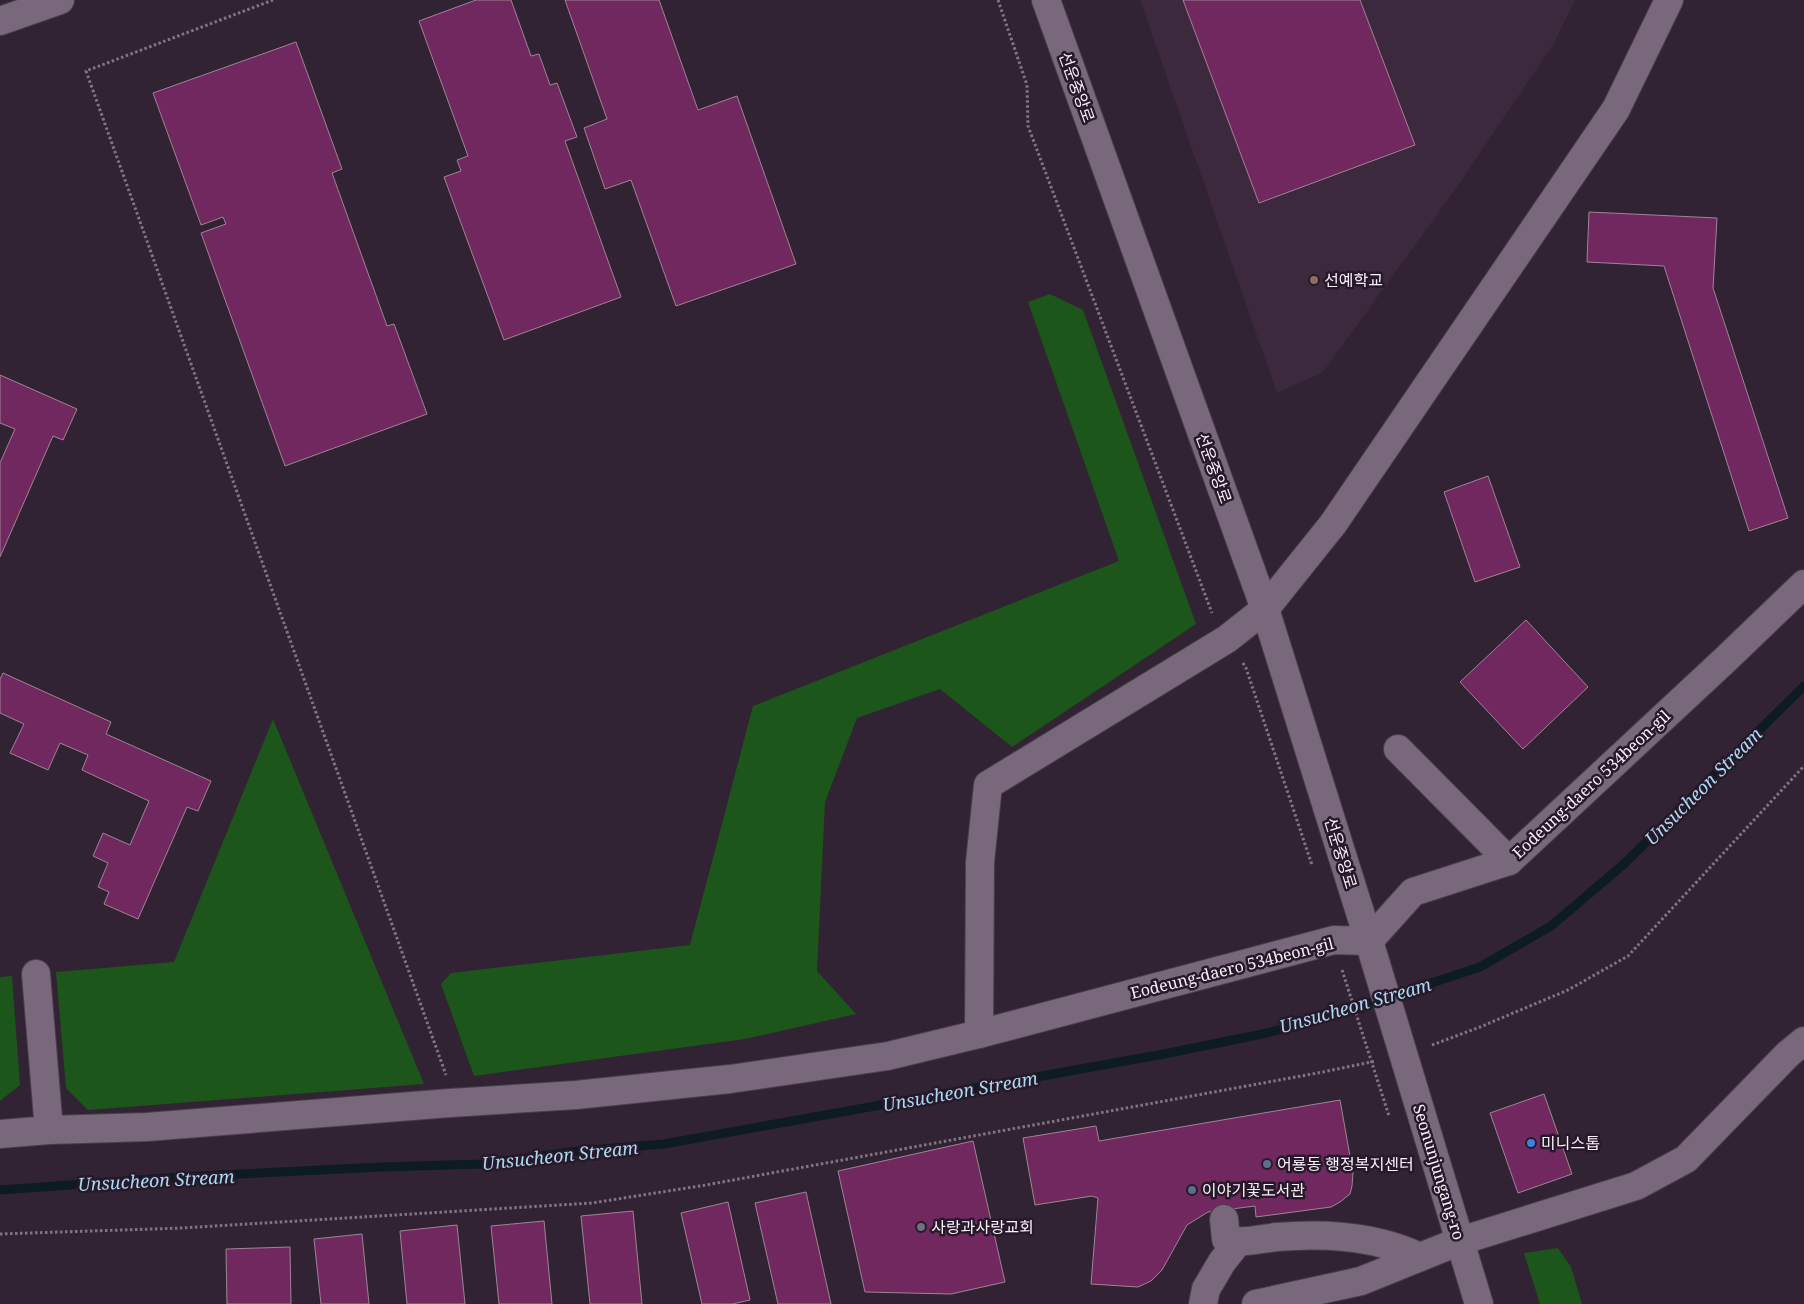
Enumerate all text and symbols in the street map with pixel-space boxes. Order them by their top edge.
street label: 선운중앙로 [1054,49,1100,126]
place label: 선예학교 [1324,269,1383,291]
marker: 선예학교 [1308,274,1320,286]
street label: 선운중앙로 [1191,430,1237,507]
street label: Eodeung-daero 534beon-gil [1507,705,1675,863]
water label: Unsucheon Stream [1639,722,1767,850]
street label: 선운중앙로 [1320,815,1362,892]
street label: Eodeung-daero 534beon-gil [1128,932,1336,1004]
water label: Unsucheon Stream [1276,972,1434,1038]
water label: Unsucheon Stream [881,1066,1039,1116]
street label: Seonunjungang-ro [1408,1101,1470,1243]
place label: 미니스톱 [1541,1132,1600,1154]
water label: Unsucheon Stream [481,1135,639,1175]
marker: 미니스톱 [1525,1137,1537,1149]
place label: 어룡동 행정복지센터 [1277,1153,1414,1175]
marker: 어룡동 행정복지센터 [1261,1158,1273,1170]
water label: Unsucheon Stream [77,1164,235,1196]
place label: 이야기꽃도서관 [1202,1179,1305,1201]
marker: 이야기꽃도서관 [1186,1184,1198,1196]
place label: 사랑과사랑교회 [931,1216,1034,1238]
marker: 사랑과사랑교회 [915,1221,927,1233]

